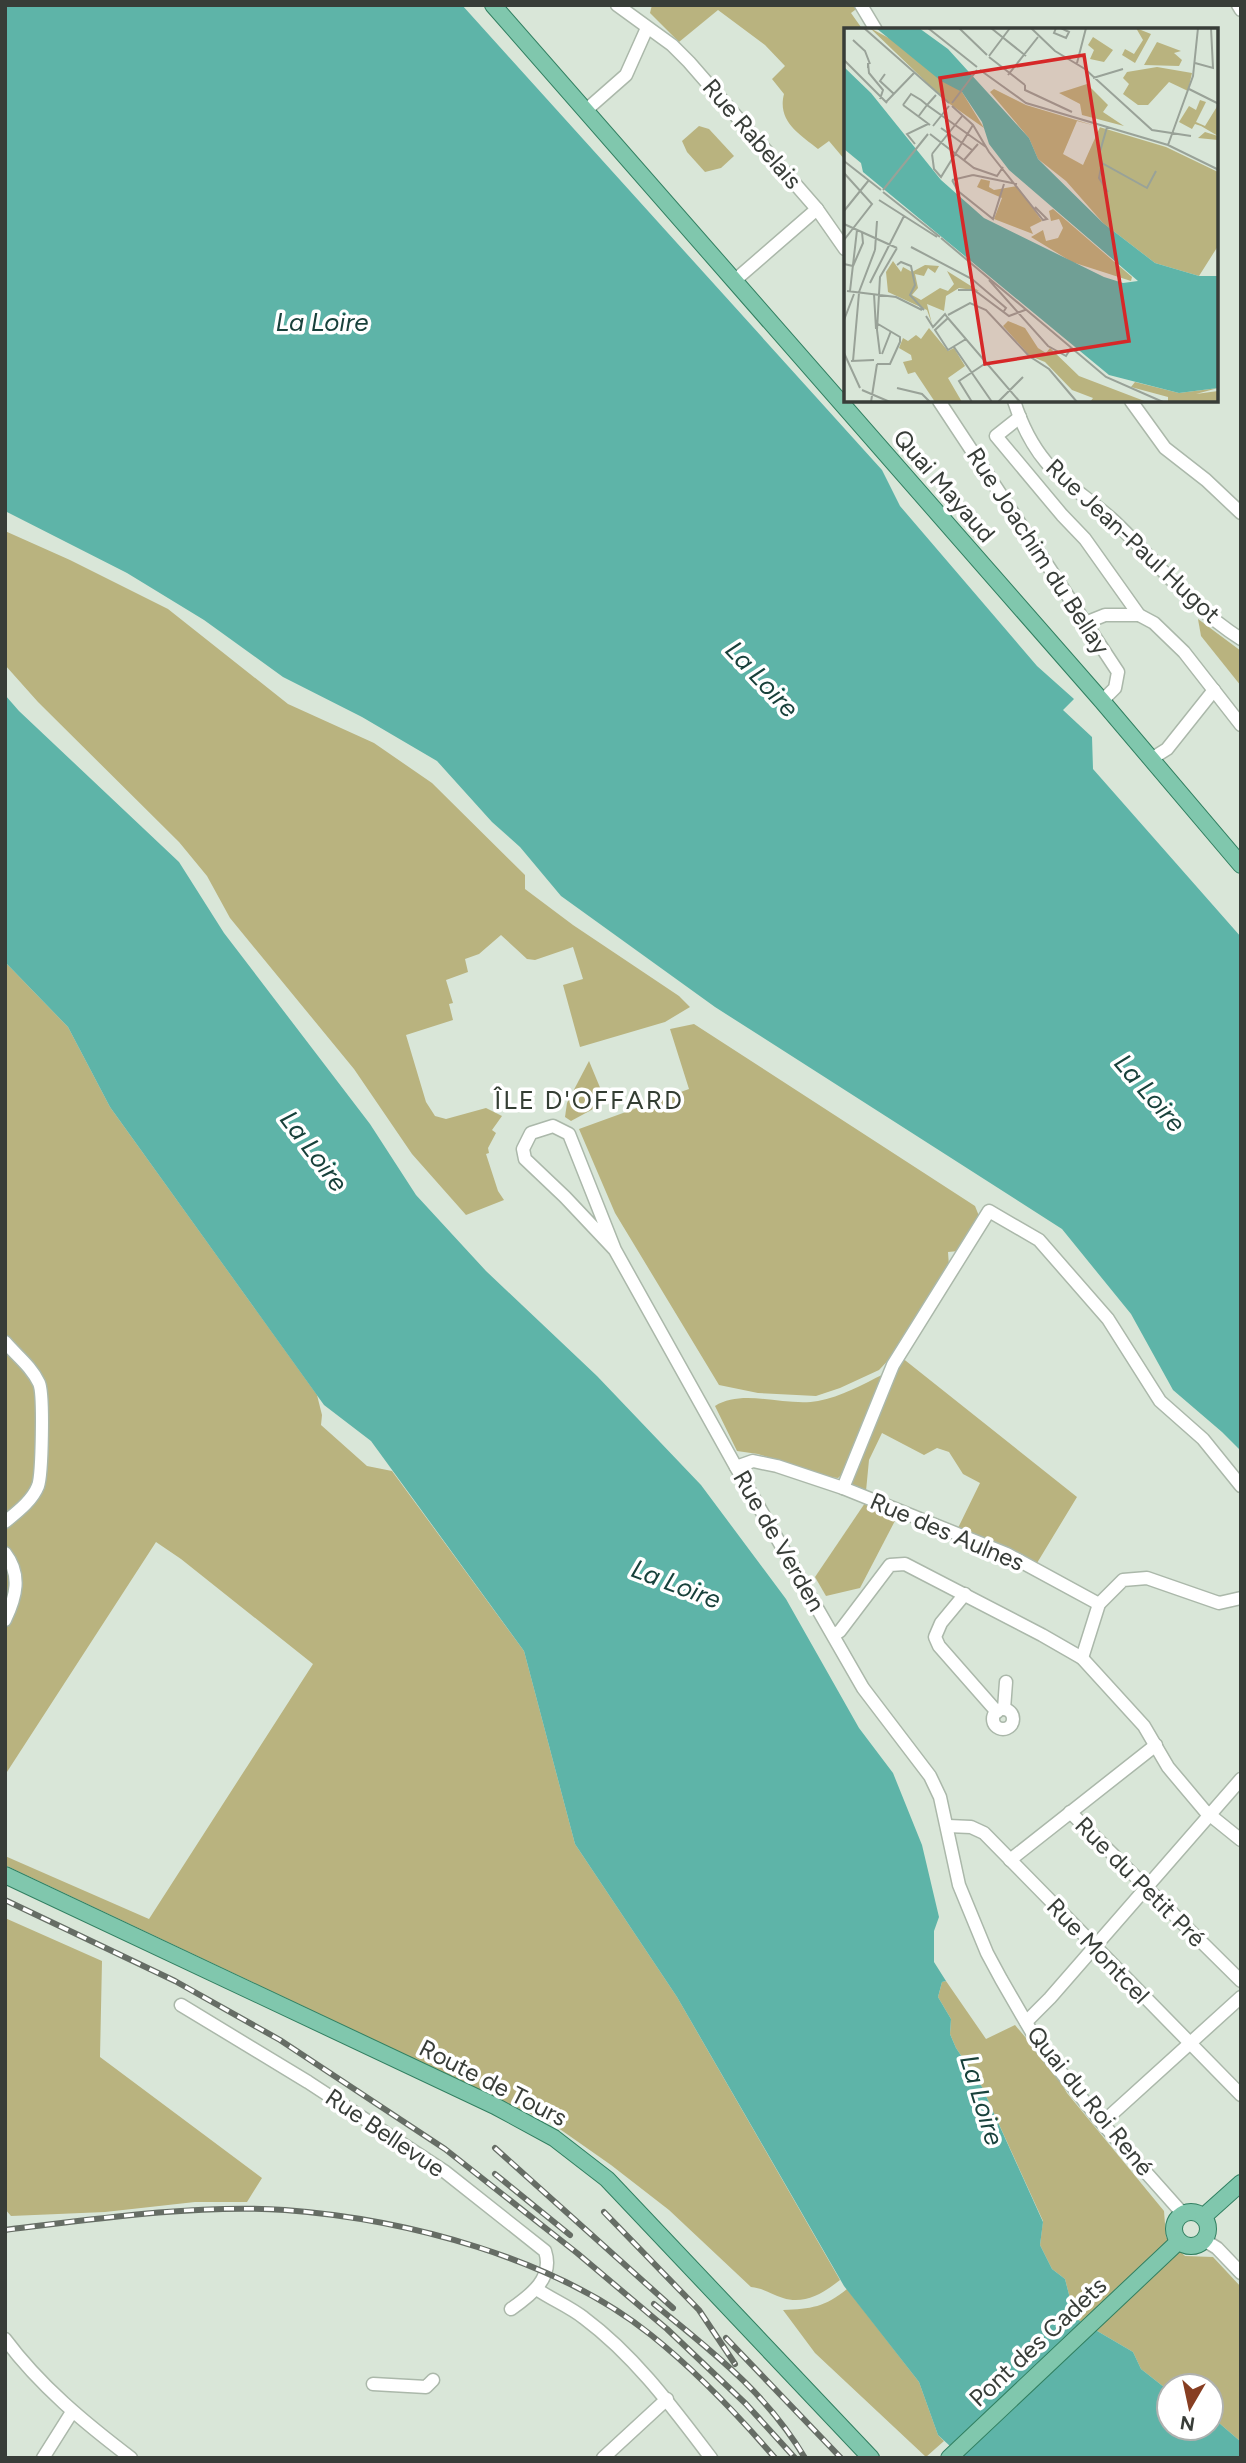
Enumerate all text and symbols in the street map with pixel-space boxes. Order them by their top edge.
inset map [844,28,1218,402]
street label: Rue Rabelais [697,73,808,195]
water label: La Loire [276,306,368,338]
street label: Quai Mayaud [887,423,1001,548]
street label: Rue Joachim du Bellay [961,442,1116,660]
street label: Rue Jean-Paul Hugot [1040,452,1226,629]
water label: La Loire [719,634,805,724]
water label: La Loire [1107,1047,1193,1139]
district label: ÎLE D'OFFARD [493,1084,684,1116]
water label: La Loire [273,1104,355,1198]
street label: Rue de Verden [727,1465,831,1616]
street label: Rue des Aulnes [866,1486,1028,1577]
water label: La Loire [627,1552,725,1616]
street label: Rue du Petit Pré [1069,1810,1212,1953]
street label: Rue Montcel [1041,1892,1156,2009]
street label: Quai du Roi René [1021,2020,1160,2181]
street label: Route de Tours [415,2033,572,2132]
water label: La Loire [953,2051,1011,2149]
street label: Rue Bellevue [320,2082,450,2183]
street label: Pont des Cadets [963,2271,1112,2413]
north arrow [1155,2372,1225,2442]
text: N [1178,2411,1196,2436]

